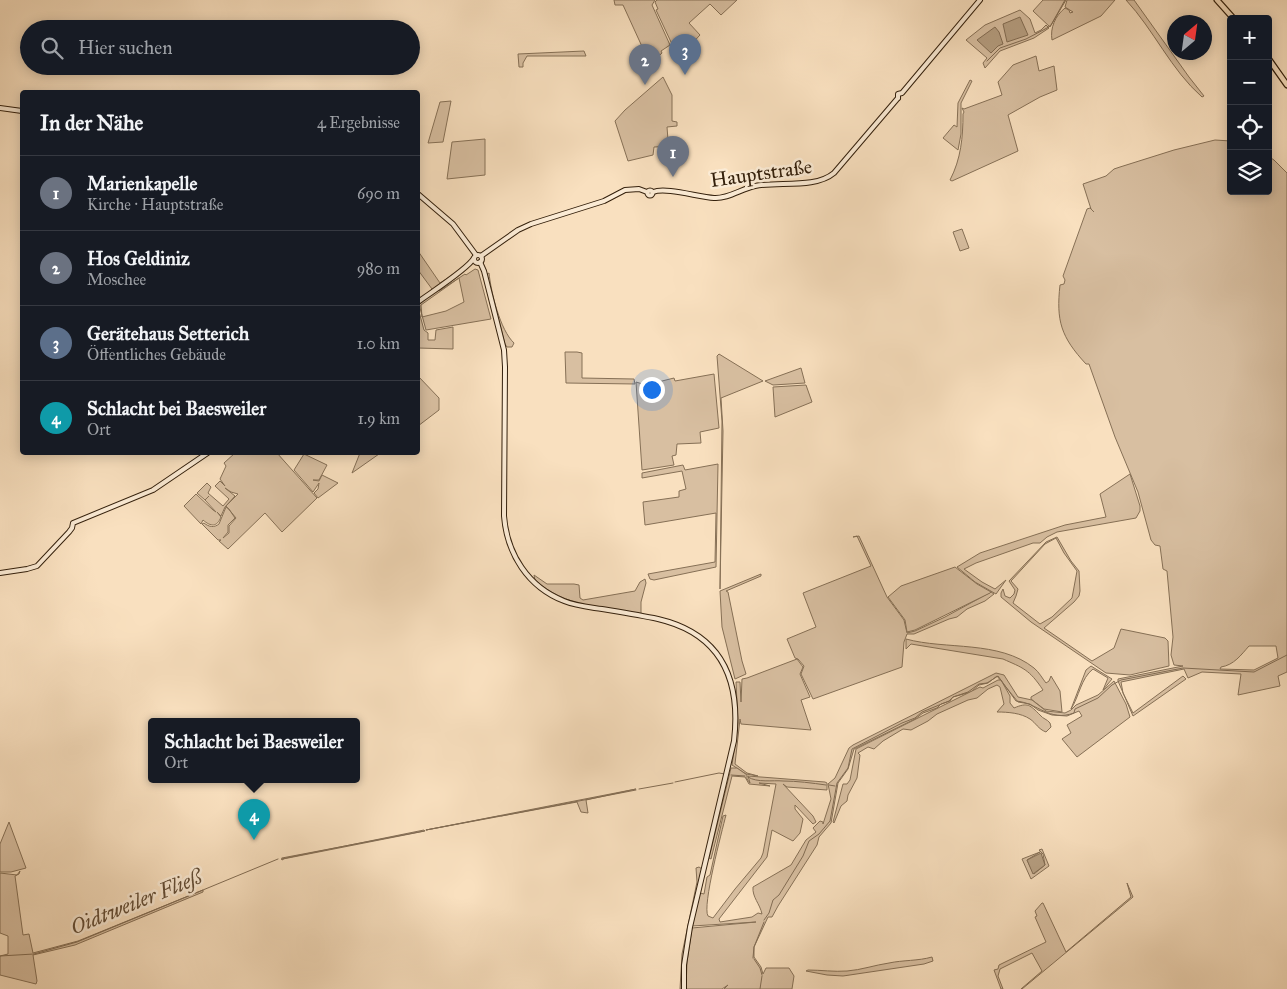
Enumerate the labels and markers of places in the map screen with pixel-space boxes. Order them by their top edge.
pin: 3 [669,34,701,75]
pin: 2 [629,44,661,85]
pin: 1 [657,136,689,177]
pin: 4 [238,799,270,840]

